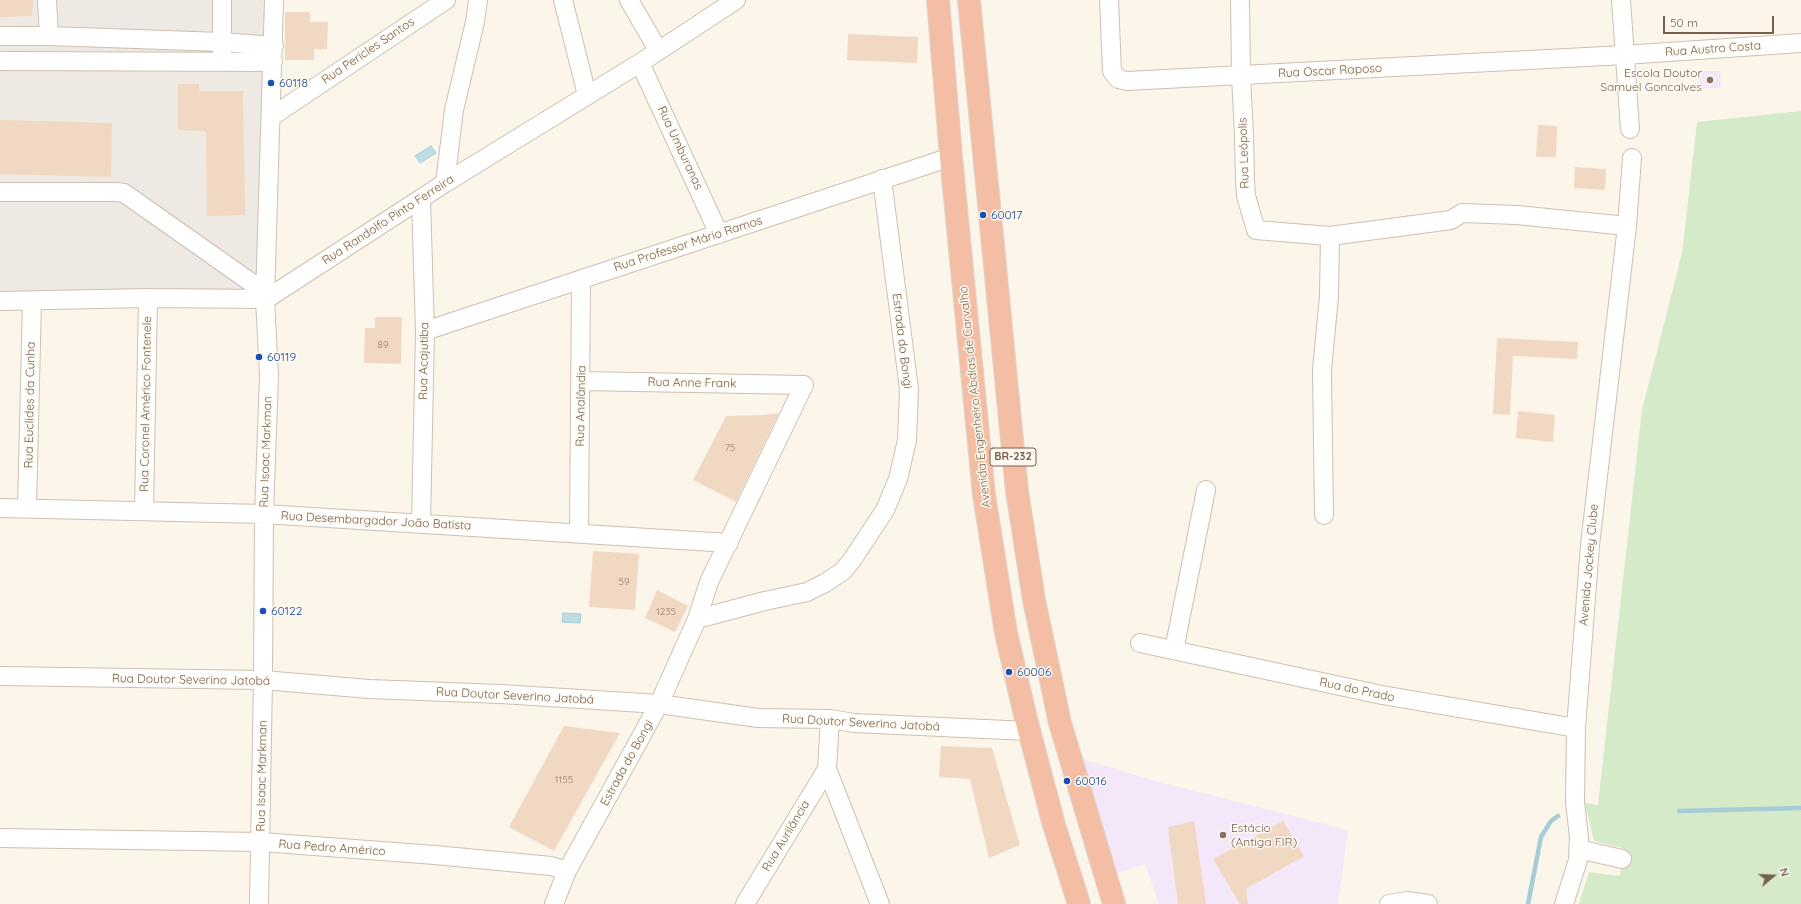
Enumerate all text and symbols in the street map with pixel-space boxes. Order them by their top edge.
scale bar [1665,8,1776,34]
street label: Rua Pericles Santos [319,15,417,87]
text: 50 m [1670,15,1698,30]
street label: Rua Austro Costa [1664,38,1762,60]
street label: Rua Oscar Raposo [1278,61,1382,81]
place label: Escola Doutor Samuel Goncalves [1600,66,1702,94]
marker: Escola Doutor Samuel Goncalves [1705,75,1715,85]
place label: 60118 [279,76,308,90]
marker: 60118 [266,78,276,88]
street label: Rua Umburanas [654,104,706,192]
street label: Rua Leópolis [1236,117,1252,189]
street label: Rua Randolfo Pinto Ferreira [320,172,456,268]
place label: 60017 [991,208,1022,222]
marker: 60017 [978,210,988,220]
street label: Rua Professor Mário Ramos [612,213,764,275]
street label: Avenida Engenheiro Abdias de Carvalho [956,286,994,508]
street label: Estrada do Bongi [889,293,915,389]
street label: Rua Coronel Américo Fontenele [137,316,155,492]
street label: Rua Acajutiba [416,322,432,400]
house number: 89 [378,339,388,351]
street label: Rua Euclides da Cunha [22,341,38,469]
place label: 60119 [267,350,296,364]
marker: 60119 [254,352,264,362]
street label: Rua Analândia [573,365,589,447]
street label: Rua Anne Frank [647,375,737,391]
street label: Rua Isaac Markman [257,396,275,508]
house number: 75 [725,442,735,454]
road number: BR-232 [990,448,1036,466]
street label: Avenida Jockey Clube [1576,503,1602,627]
street label: Rua Desembargador João Batista [280,509,472,533]
house number: 59 [618,576,630,588]
place label: 60122 [271,604,302,618]
marker: 60122 [258,606,268,616]
house number: 1235 [656,606,676,618]
place label: 60006 [1017,665,1051,679]
marker: 60006 [1004,667,1014,677]
street label: Rua Doutor Severino Jatobá [112,671,270,689]
street label: Rua do Prado [1318,675,1396,705]
street label: Rua Doutor Severino Jatobá [436,685,594,707]
street label: Rua Doutor Severino Jatobá [782,712,940,734]
street label: Estrada do Bongi [597,718,657,808]
street label: Rua Isaac Markman [254,720,270,832]
house number: 1155 [555,774,573,786]
place label: 60016 [1075,774,1107,788]
marker: 60016 [1062,776,1072,786]
street label: Rua Aurilância [759,798,813,874]
place label: Estácio (Antiga FIR) [1231,821,1297,849]
marker: Estácio (Antiga FIR) [1218,830,1228,840]
street label: Rua Pedro Américo [278,837,386,859]
north arrow [1753,856,1793,896]
text: N [1776,866,1792,878]

